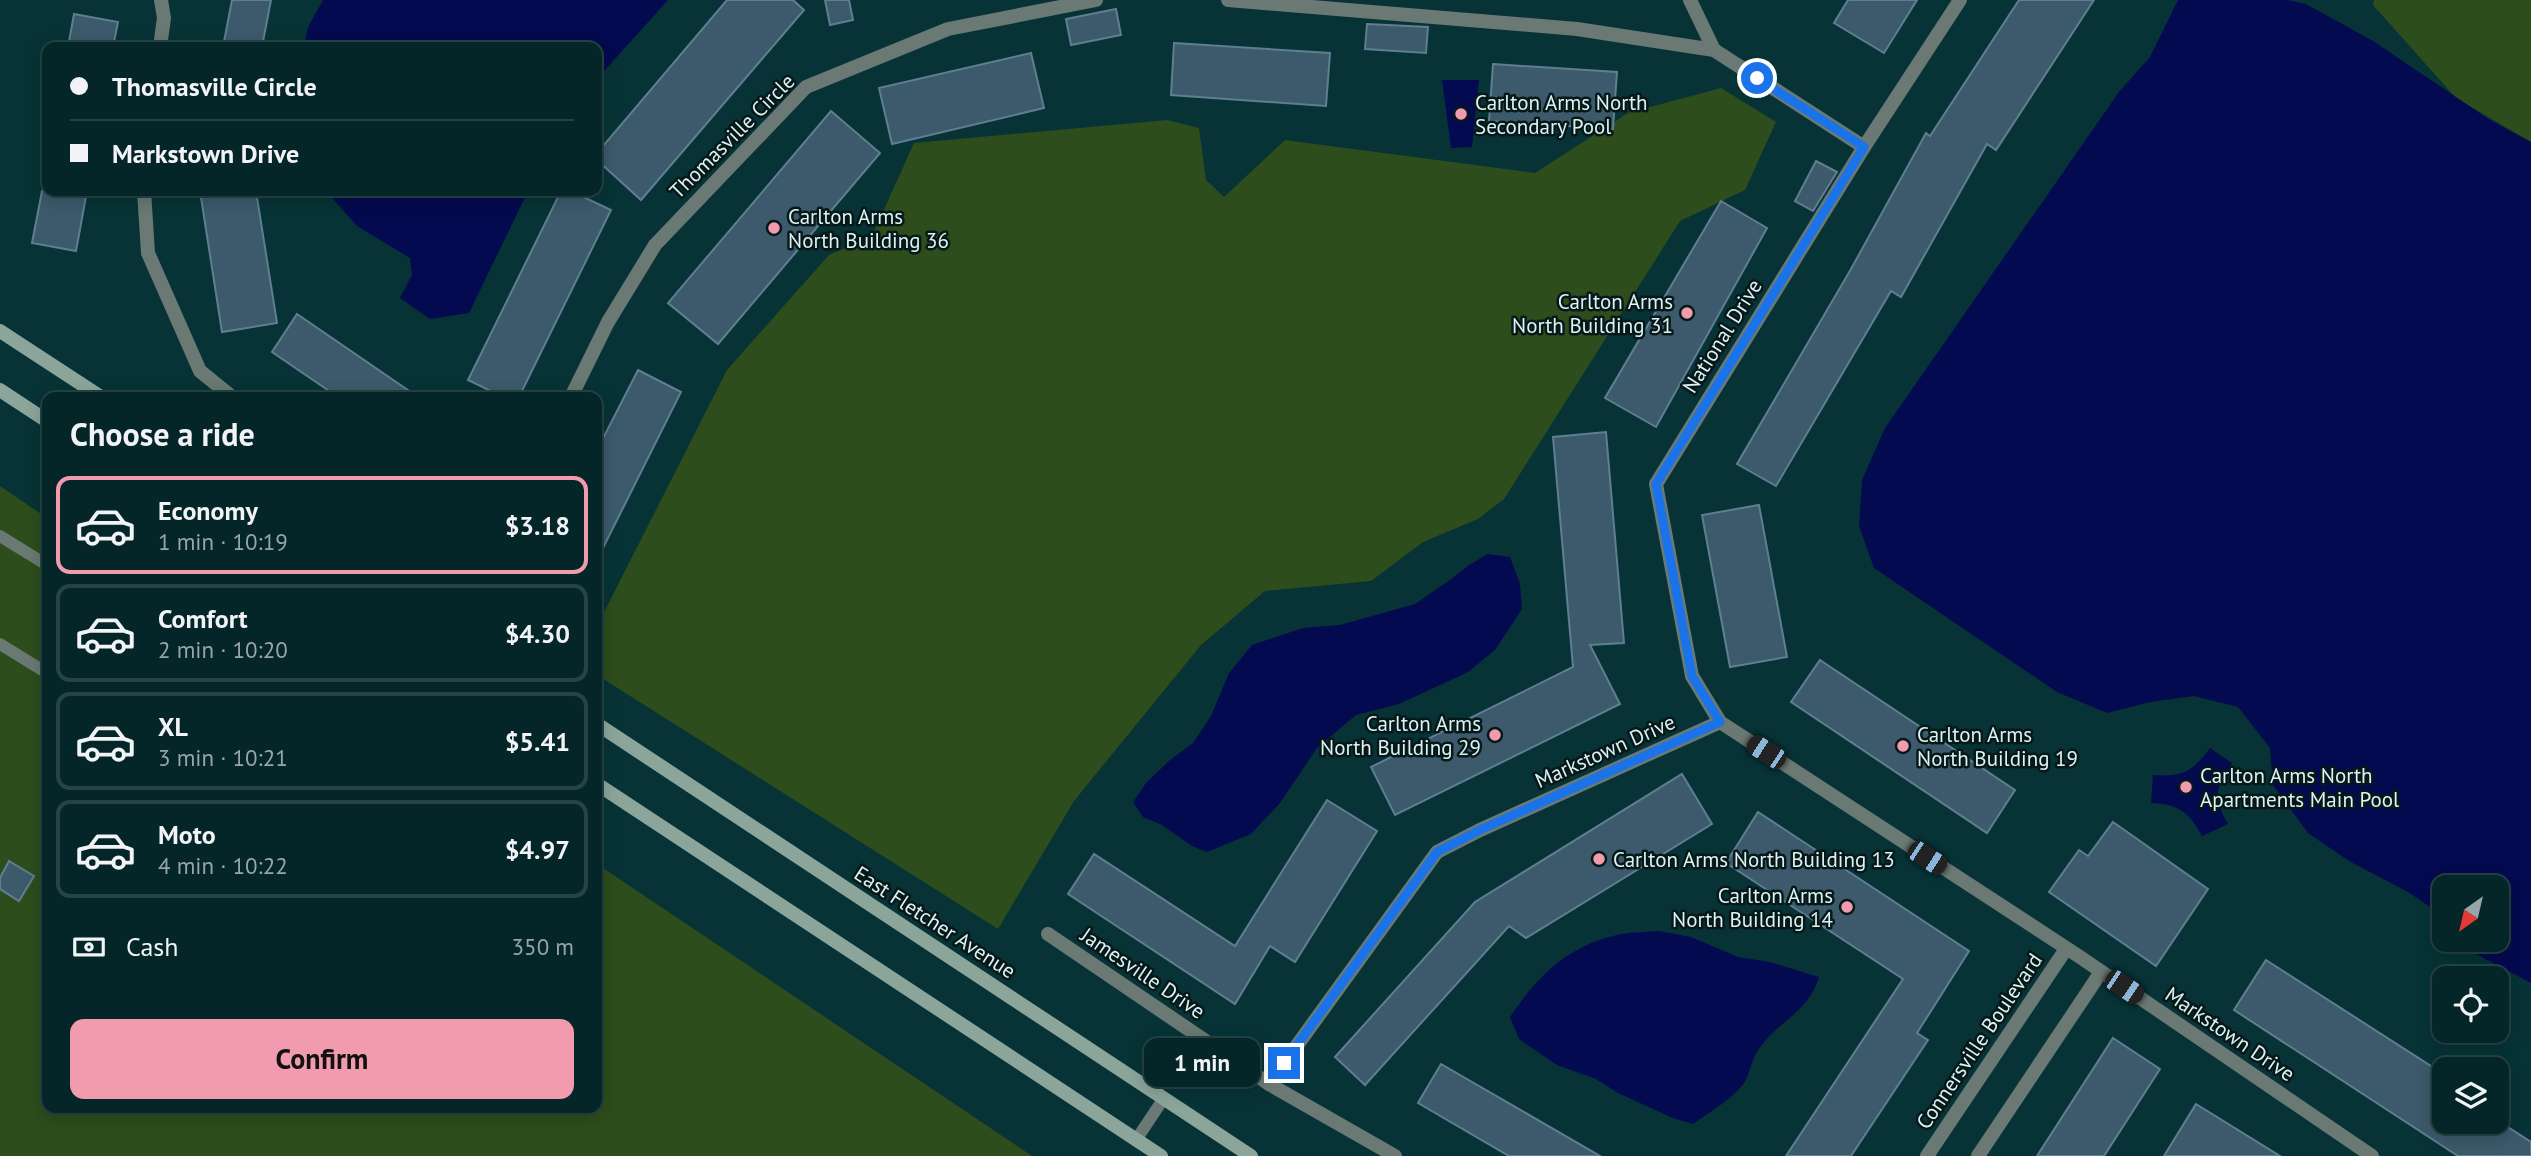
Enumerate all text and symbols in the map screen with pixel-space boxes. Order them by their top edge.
route start [1741,62,1773,94]
street label: Thomasville Circle [664,68,800,204]
text: Thomasville Circle [112,70,317,103]
place label: Carlton Arms North Secondary Pool [1475,89,1648,140]
marker: Carlton Arms North Secondary Pool [1453,106,1469,122]
text: Markstown Drive [112,137,299,170]
place label: Carlton Arms North Building 36 [788,203,949,254]
marker: Carlton Arms North Building 36 [766,220,782,236]
street label: National Drive [1676,274,1768,398]
place label: Carlton Arms North Building 31 [1512,288,1673,339]
marker: Carlton Arms North Building 31 [1679,305,1695,321]
text: Choose a ride [70,413,255,455]
icon: car [74,494,137,557]
text: Economy [158,494,258,527]
text: $3.18 [505,509,570,542]
text: 1 min · 10:19 [158,527,288,556]
icon: car [74,602,137,665]
text: Comfort [158,602,248,635]
text: $4.30 [505,617,570,650]
text: 2 min · 10:20 [158,635,288,664]
street label: Markstown Drive [1531,708,1679,794]
icon: car [74,710,137,773]
text: XL [158,710,188,743]
place label: Carlton Arms North Building 29 [1320,710,1481,761]
place label: Carlton Arms North Building 19 [1917,721,2078,772]
text: $5.41 [505,725,570,758]
marker: Carlton Arms North Building 29 [1487,727,1503,743]
car [1743,732,1790,772]
marker: Carlton Arms North Building 19 [1895,738,1911,754]
text: 3 min · 10:21 [158,743,288,772]
place label: Carlton Arms North Apartments Main Pool [2200,762,2399,813]
marker: Carlton Arms North Apartments Main Pool [2178,779,2194,795]
icon: car [74,818,137,881]
text: Moto [158,818,216,851]
text: $4.97 [505,833,570,866]
car [1904,838,1951,878]
place label: Carlton Arms North Building 13 [1613,846,1895,873]
text: 4 min · 10:22 [158,851,288,880]
marker: Carlton Arms North Building 13 [1591,851,1607,867]
street label: East Fletcher Avenue [849,860,1021,984]
north arrow [2432,875,2510,952]
map controls [2432,875,2509,1134]
place label: Carlton Arms North Building 14 [1672,882,1833,933]
marker: Carlton Arms North Building 14 [1839,899,1855,915]
street label: Jamesville Drive [1075,921,1210,1025]
icon: cash [70,928,108,966]
text: Cash [126,930,178,963]
text: 350 m [512,932,574,961]
street label: Connersville Boulevard [1910,948,2048,1134]
button: locate [2432,966,2509,1043]
car [2101,967,2148,1007]
street label: Markstown Drive [2160,981,2300,1087]
button: Confirm [70,1019,574,1099]
callout: 1 min [1144,1038,1260,1088]
route end [1268,1047,1300,1079]
text: 1 min [1174,1048,1230,1077]
button: layers [2432,1057,2509,1134]

